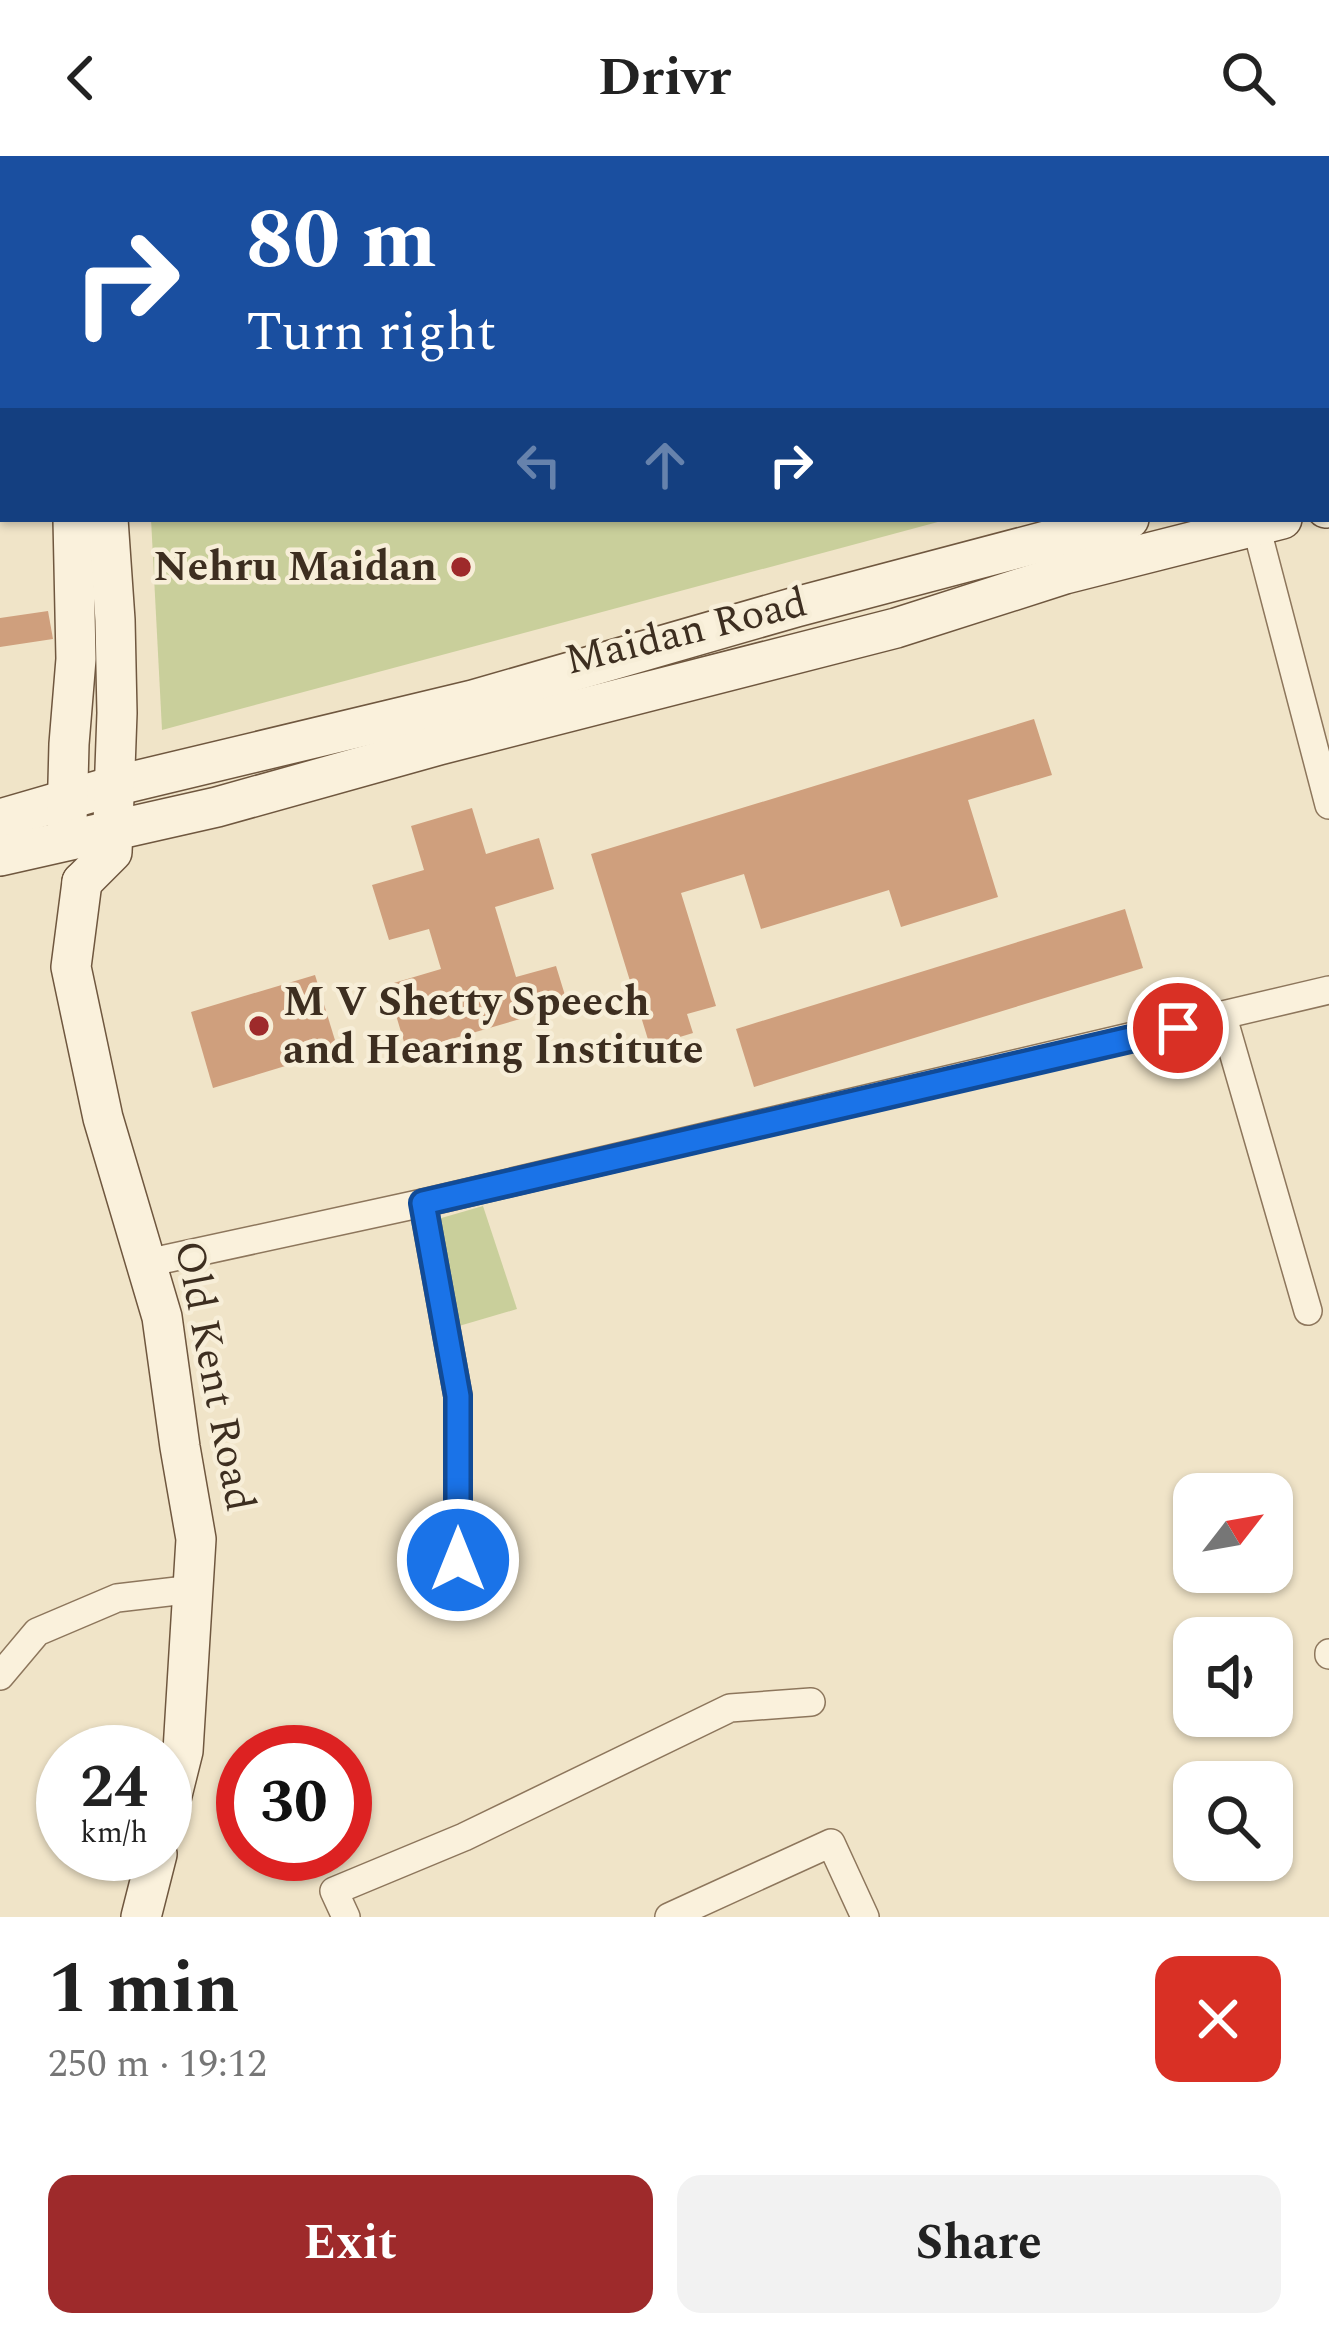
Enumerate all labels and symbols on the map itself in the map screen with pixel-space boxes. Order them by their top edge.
place label: Nehru Maidan [154,536,437,599]
marker: Nehru Maidan [448,554,474,580]
street label: Maidan Road [558,571,814,693]
place label: M V Shetty Speech and Hearing Institute [283,971,704,1082]
pin [1127,977,1229,1079]
marker: M V Shetty Speech and Hearing Institute [246,1013,272,1039]
street label: Old Kent Road [157,1235,271,1517]
north arrow [1173,1473,1293,1593]
position arrow [395,1497,521,1623]
speed limit sign: 30 [216,1725,372,1881]

